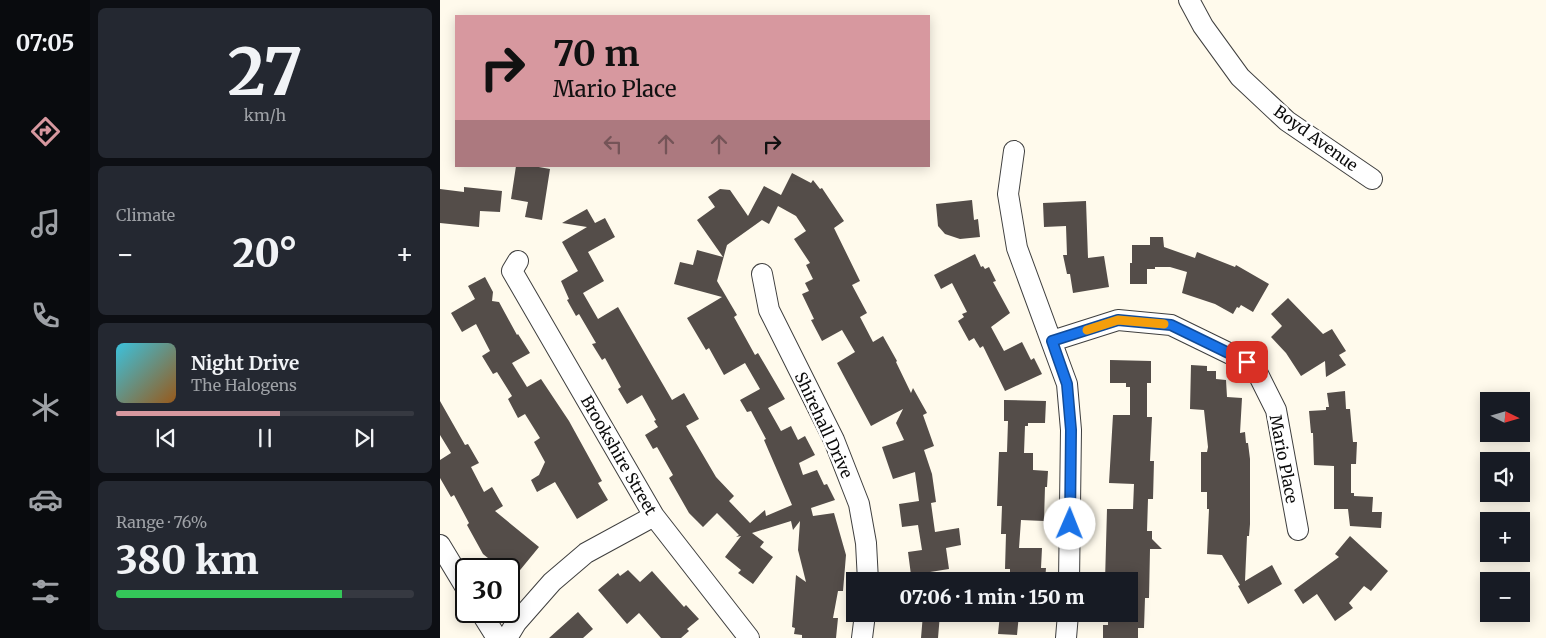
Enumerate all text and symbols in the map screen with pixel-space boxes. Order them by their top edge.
text: 07:05 [16,29,74,57]
text: 27 [227,31,303,113]
text: 70 m [553,32,640,76]
icon: right [470,35,535,100]
text: Mario Place [553,75,677,103]
street label: Boyd Avenue [1270,101,1362,175]
text: km/h [244,105,286,125]
icon: directions [28,114,63,149]
icon: left [599,130,627,158]
icon: ahead [652,130,680,158]
icon: ahead [705,130,733,158]
icon: right [758,130,786,158]
text: Climate [116,205,175,225]
icon: music [28,206,63,241]
text: 20° [233,230,297,277]
text: − [116,236,135,272]
text: + [395,236,414,272]
icon: phone [28,298,63,333]
pin [1226,341,1268,383]
icon: arrive [1233,348,1261,376]
text: Night Drive [191,351,299,375]
street label: Shirehall Drive [791,369,857,481]
text: The Halogens [191,375,297,395]
icon: climate [28,390,63,425]
street label: Brookshire Street [577,392,662,519]
north arrow [1480,392,1530,442]
map controls [1480,392,1530,622]
street label: Mario Place [1266,413,1302,505]
icon: previous [152,424,180,452]
icon: pause [251,424,279,452]
icon: next [350,424,378,452]
button: sound [1480,452,1530,502]
icon: car [28,482,63,517]
position arrow [1043,497,1095,549]
text: Range · 76% [116,512,207,532]
button: + [1480,512,1530,562]
text: 380 km [116,537,259,584]
speed limit sign: 30 [455,558,520,623]
button: − [1480,572,1530,622]
icon: filters [28,574,63,609]
text: 07:06 · 1 min · 150 m [900,585,1084,609]

